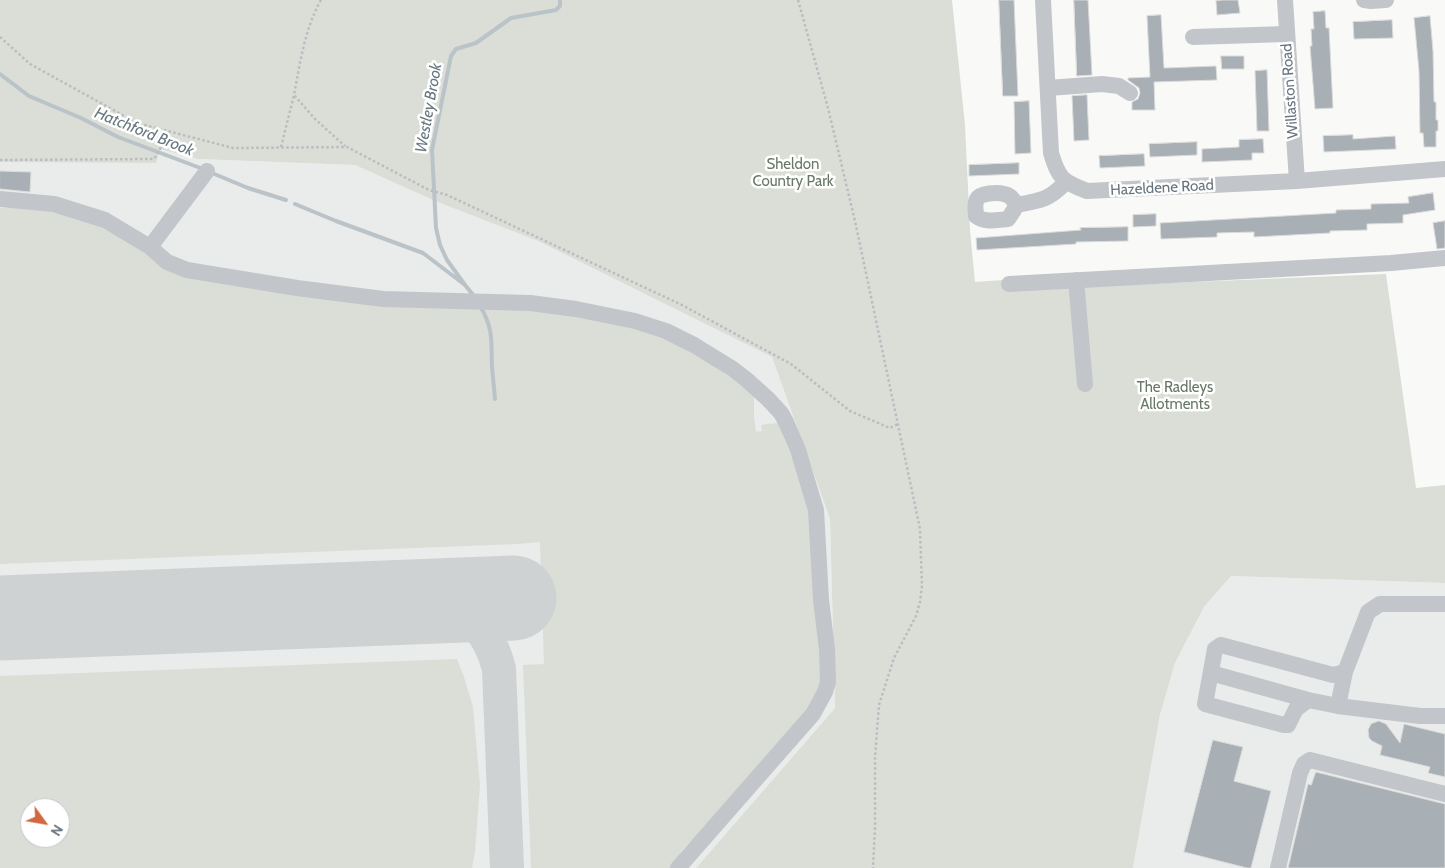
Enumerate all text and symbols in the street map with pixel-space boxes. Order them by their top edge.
street label: Willaston Road [1278,43,1302,139]
water label: Westley Brook [412,62,446,154]
water label: Hatchford Brook [92,103,196,161]
park label: Sheldon Country Park [752,156,834,191]
street label: Hazeldene Road [1110,176,1214,200]
park label: The Radleys Allotments [1137,379,1213,414]
north arrow [20,798,70,848]
text: N [47,821,67,839]

